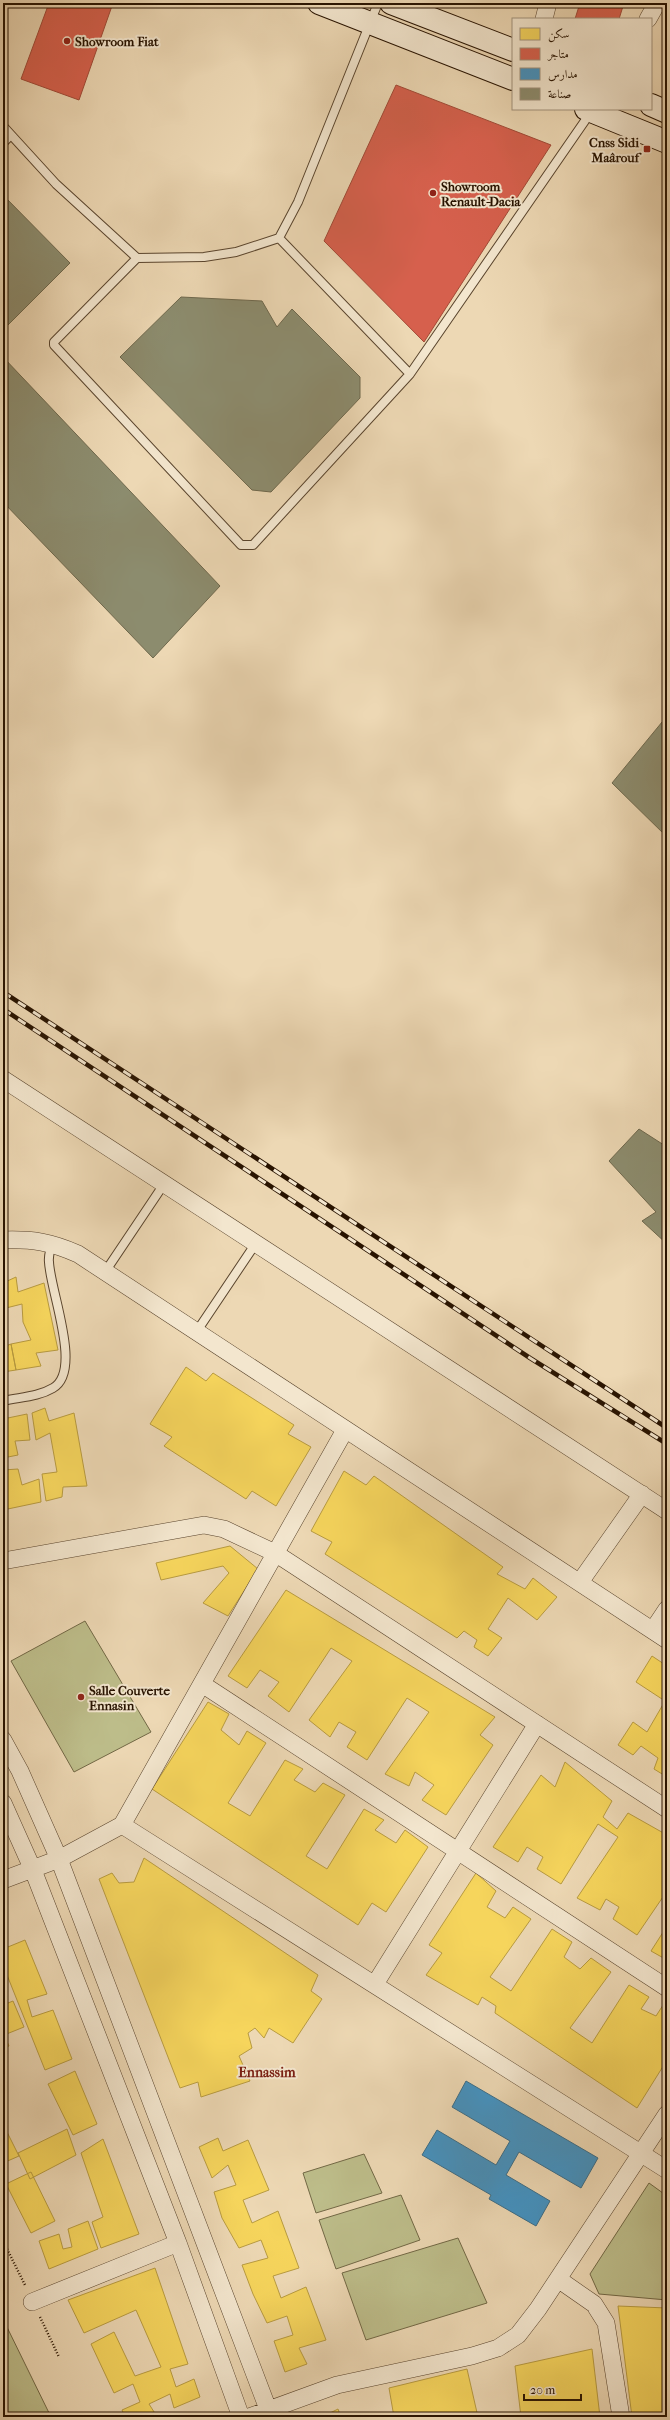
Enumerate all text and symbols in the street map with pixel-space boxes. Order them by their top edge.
legend [512,18,652,110]
text: سكن [548,27,569,43]
place label: Showroom Fiat [75,34,159,49]
marker: Showroom Fiat [62,36,72,46]
text: متاجر [546,47,569,61]
text: مدارس [548,67,578,82]
text: صناعة [548,87,571,101]
place label: Cnss Sidi Maârouf [589,135,642,165]
marker: Cnss Sidi Maârouf [642,144,652,154]
place label: Showroom Renault-Dacia [441,179,522,209]
marker: Showroom Renault-Dacia [428,188,438,198]
place label: Salle Couverte Ennasin [89,1683,170,1713]
marker: Salle Couverte Ennasin [76,1692,86,1702]
district label: Ennassim [238,2064,296,2081]
scale bar [524,2376,581,2402]
text: 20 m [530,2383,555,2397]

